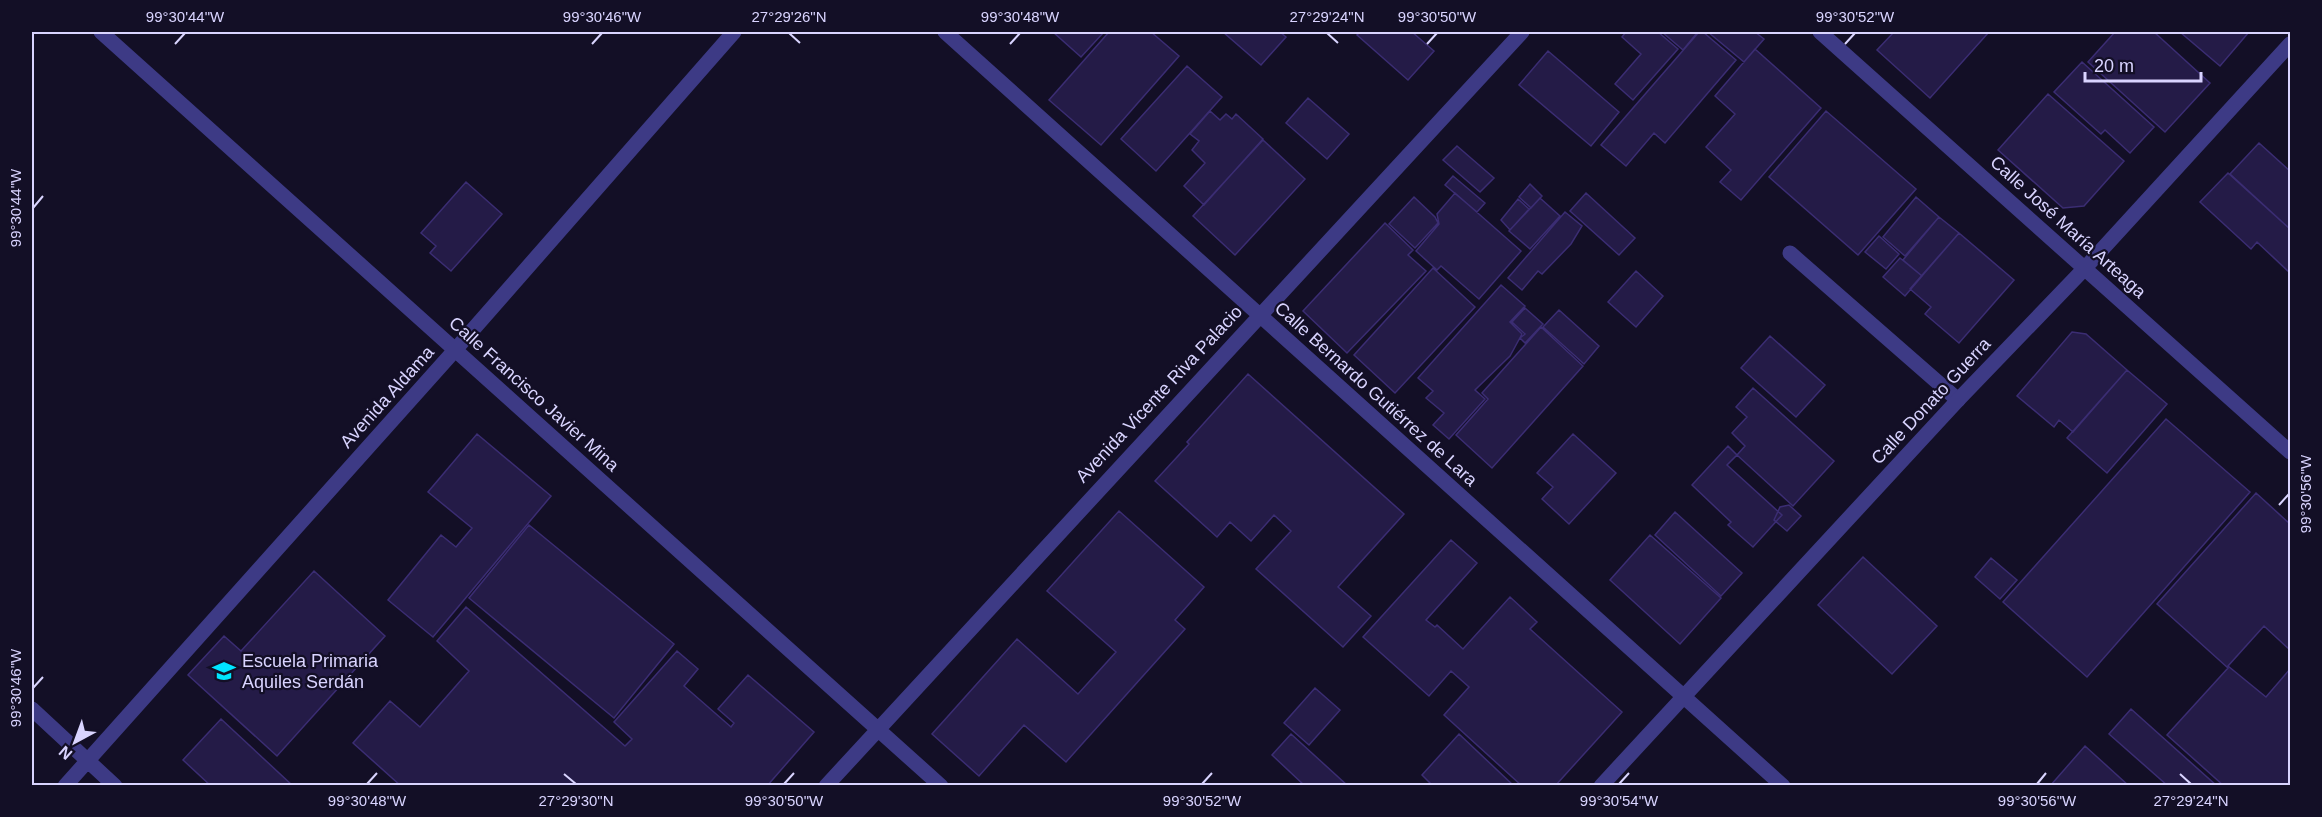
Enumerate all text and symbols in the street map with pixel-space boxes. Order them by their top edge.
text: 99°30'44"W [146,8,225,25]
text: 99°30'46"W [563,8,642,25]
text: 27°29'26"N [751,8,827,25]
text: 99°30'48"W [981,8,1060,25]
text: 27°29'24"N [1289,8,1365,25]
text: 99°30'50"W [1398,8,1477,25]
text: 99°30'52"W [1816,8,1895,25]
scale bar [2085,45,2200,83]
text: 20 m [2094,56,2134,76]
street label: Calle José María Arteaga [1986,152,2151,303]
text: 99°30'44"W [7,168,24,247]
street label: Calle Bernardo Gutiérrez de Lara [1271,298,1482,491]
street label: Avenida Vicente Riva Palacio [1072,301,1246,487]
street label: Calle Francisco Javier Mina [445,313,624,476]
street label: Calle Donato Guerra [1867,333,1995,468]
street label: Avenida Aldama [336,341,439,452]
text: 99°30'56"W [2297,454,2314,533]
text: 99°30'46"W [7,648,24,727]
place label: Escuela Primaria Aquiles Serdán [242,651,379,692]
school or university icon: Escuela Primaria Aquiles Serdán [211,658,237,684]
north arrow [45,712,105,772]
text: N [56,743,75,763]
text: 99°30'48"W [328,792,407,809]
text: 27°29'30"N [538,792,614,809]
text: 99°30'50"W [745,792,824,809]
text: 99°30'52"W [1163,792,1242,809]
text: 99°30'54"W [1580,792,1659,809]
text: 99°30'56"W [1998,792,2077,809]
text: 27°29'24"N [2153,792,2229,809]

